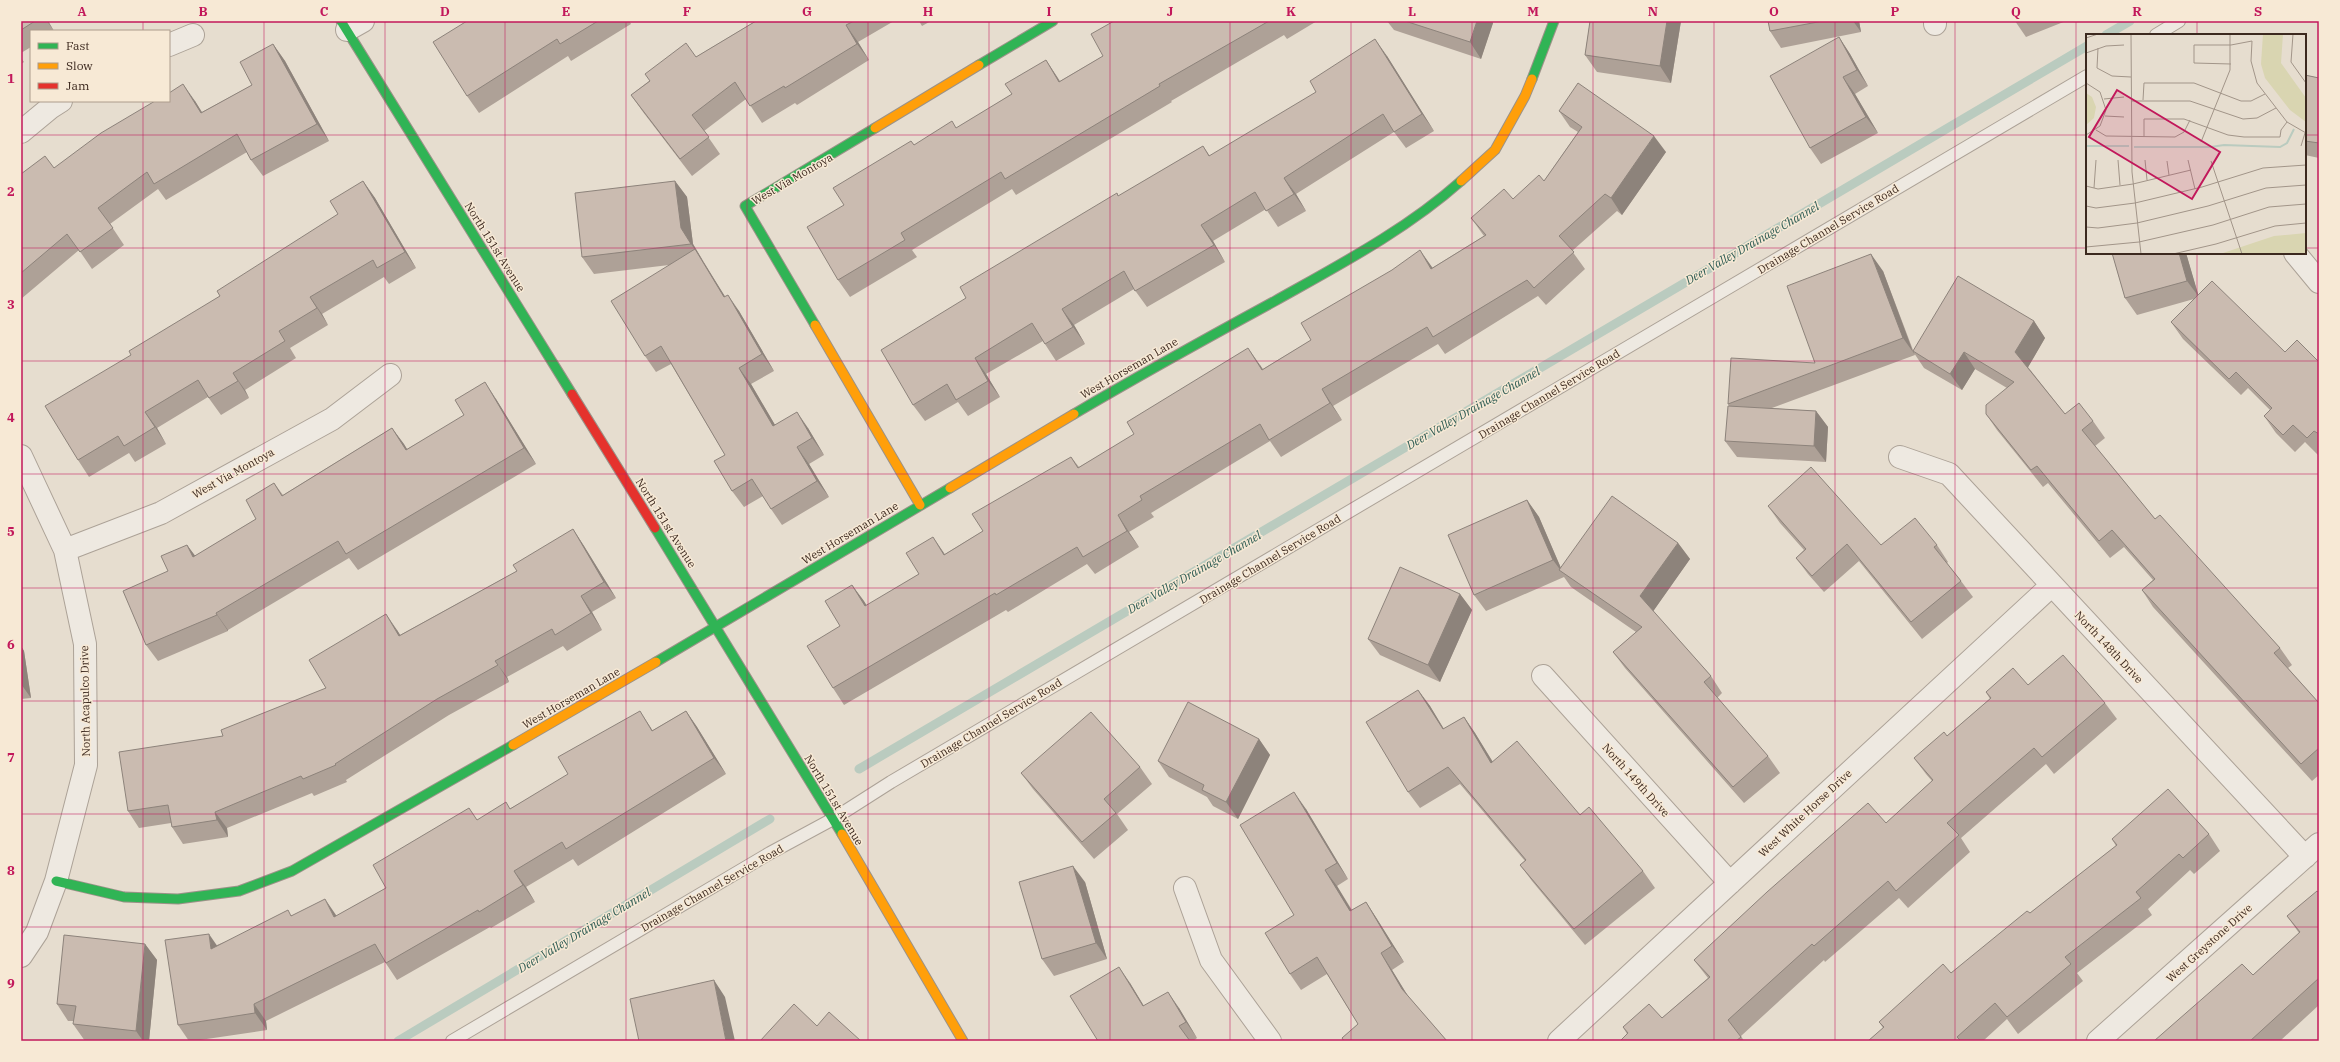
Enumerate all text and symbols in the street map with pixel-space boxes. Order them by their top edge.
text: A [77,3,87,20]
text: B [198,3,208,20]
text: C [320,3,329,20]
text: D [440,3,450,20]
text: E [562,3,570,20]
text: F [683,3,691,20]
text: G [802,3,812,20]
text: H [923,3,934,20]
text: I [1047,3,1052,20]
text: J [1167,3,1174,20]
text: K [1286,3,1296,20]
text: L [1408,3,1416,20]
text: M [1527,3,1539,20]
text: N [1648,3,1658,20]
text: O [1769,3,1779,20]
text: P [1891,3,1900,20]
text: Q [2011,3,2021,20]
text: R [2132,3,2142,20]
text: S [2254,3,2262,20]
legend [30,30,170,102]
inset map [2086,34,2306,254]
text: Fast [66,38,90,53]
text: Slow [66,58,93,73]
text: 1 [7,70,15,87]
text: Jam [66,78,90,93]
street label: West Via Montoya [749,150,835,208]
street label: Drainage Channel Service Road [1755,181,1901,277]
text: 2 [7,183,15,200]
water label: Deer Valley Drainage Channel [1682,198,1822,288]
street label: North 151st Avenue [462,200,528,295]
text: 3 [7,296,15,313]
street label: West Horseman Lane [1078,334,1180,402]
street label: Drainage Channel Service Road [1476,346,1622,442]
water label: Deer Valley Drainage Channel [1403,363,1543,453]
text: 4 [7,409,15,426]
street label: West Via Montoya [190,445,276,501]
street label: North 151st Avenue [633,476,699,571]
street label: West Horseman Lane [799,499,901,567]
street label: Drainage Channel Service Road [1197,511,1343,607]
text: 5 [7,523,15,540]
water label: Deer Valley Drainage Channel [1124,527,1264,617]
street label: North 148th Drive [2072,608,2146,686]
text: 6 [7,636,15,653]
street label: North Acapulco Drive [77,645,93,757]
street label: West Horseman Lane [520,664,622,732]
street label: Drainage Channel Service Road [918,675,1064,771]
street label: North 149th Drive [1599,740,1673,820]
text: 7 [7,749,15,766]
street label: North 151st Avenue [801,752,867,848]
street label: West White Horse Drive [1755,766,1855,860]
street label: Drainage Channel Service Road [638,841,786,935]
text: 8 [7,862,15,879]
water label: Deer Valley Drainage Channel [514,884,654,976]
street label: West Greystone Drive [2163,901,2255,985]
text: 9 [7,975,15,992]

